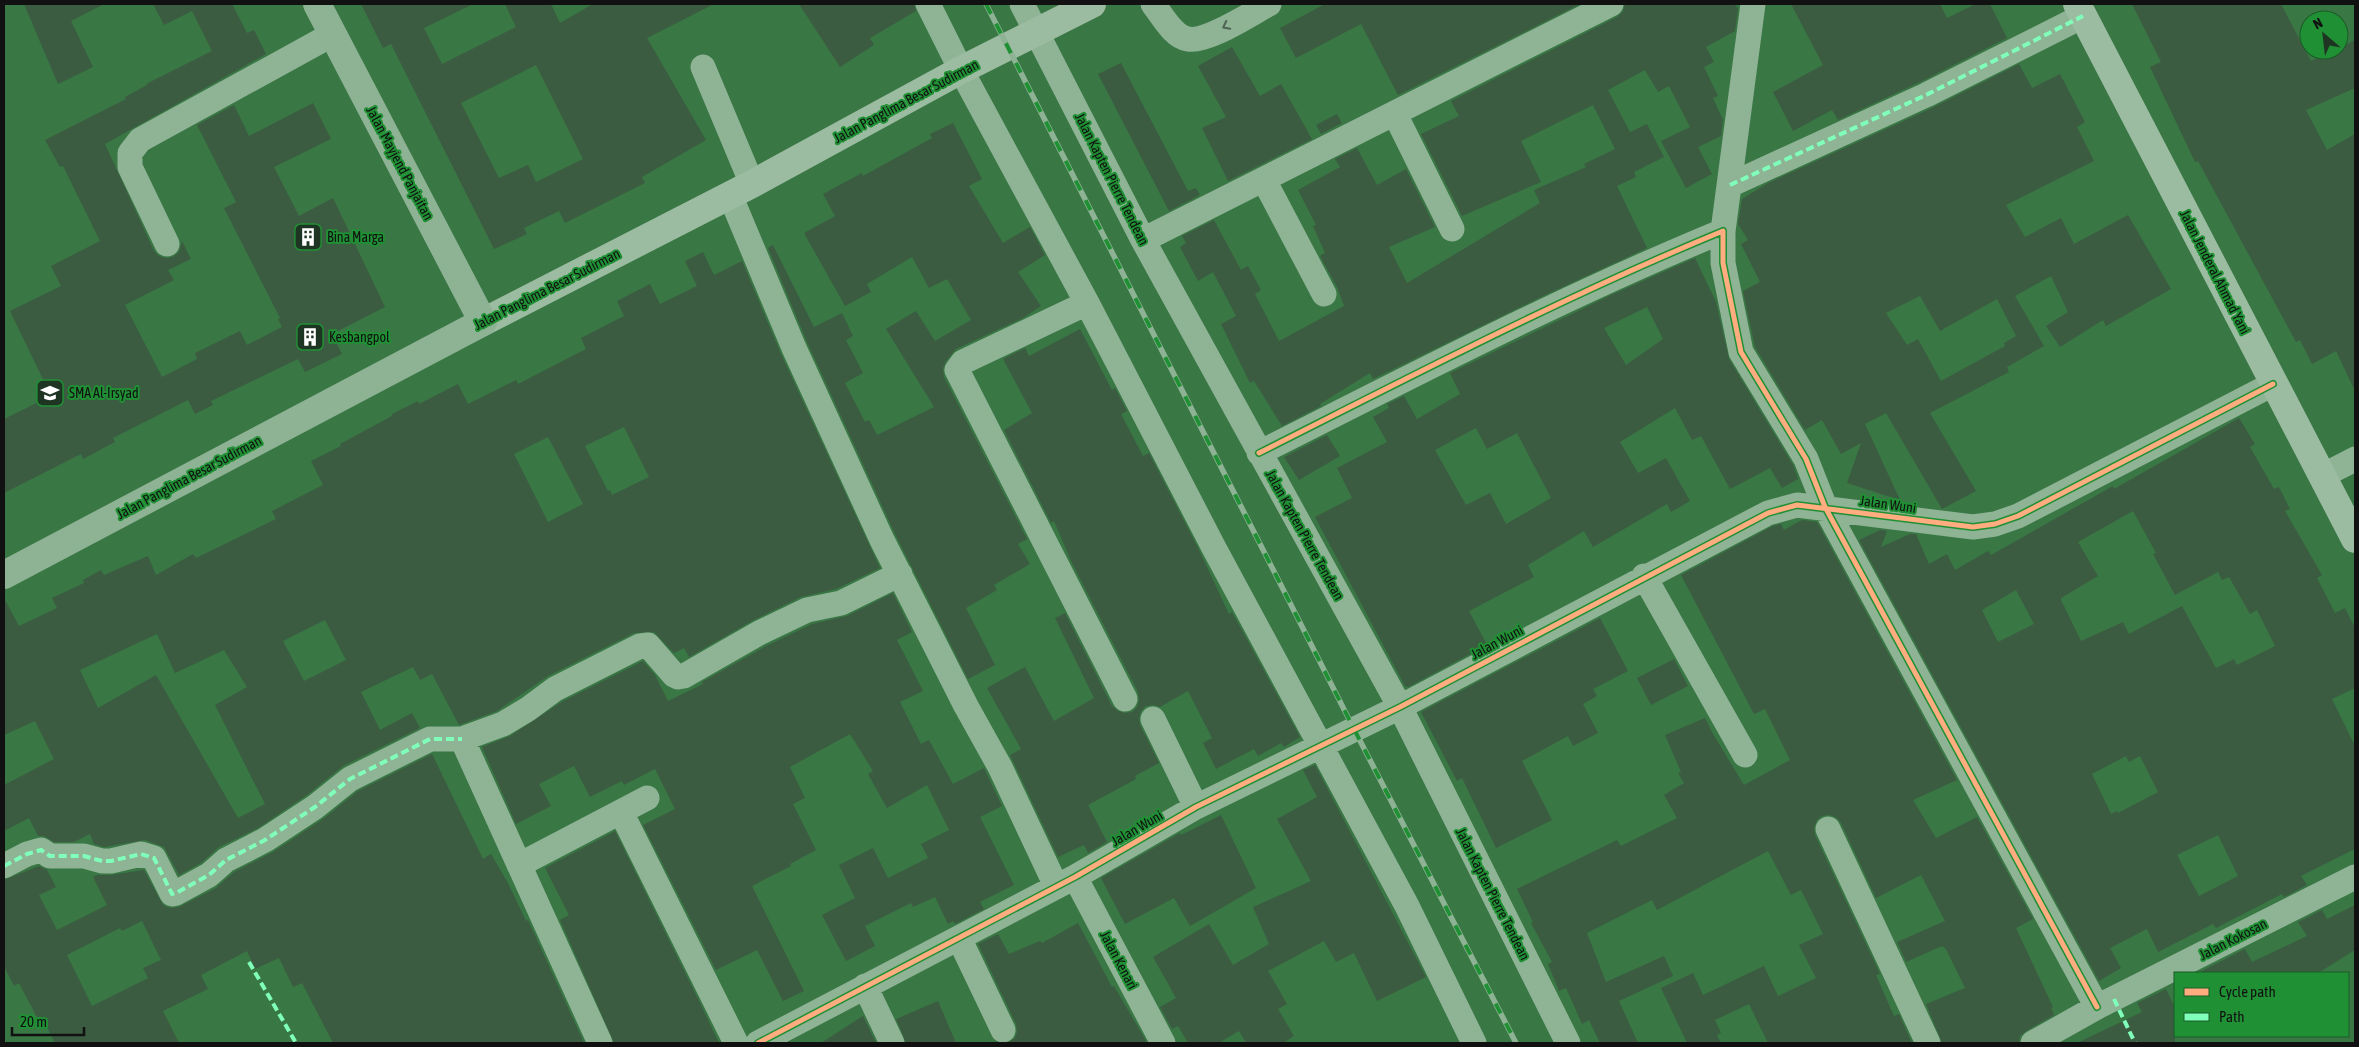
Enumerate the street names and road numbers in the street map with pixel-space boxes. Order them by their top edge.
street label: Jalan Panglima Besar Sudirman [831,56,981,146]
street label: Jalan Mayjend Panjaitan [363,103,437,223]
street label: Jalan Kapten Pierre Tendean [1072,110,1152,248]
street label: Jalan Jenderal Ahmad Yani [2177,207,2253,337]
street label: Jalan Panglima Besar Sudirman [471,245,623,333]
street label: Jalan Panglima Besar Sudirman [114,432,264,522]
street label: Jalan Kapten Pierre Tendean [1263,467,1347,603]
street label: Jalan Wuni [1859,492,1917,516]
street label: Jalan Wuni [1468,622,1526,662]
street label: Jalan Wuni [1108,807,1166,849]
street label: Jalan Kapten Pierre Tendean [1453,825,1533,963]
street label: Jalan Kokosan [2196,915,2270,963]
street label: Jalan Kenari [1097,928,1141,992]

